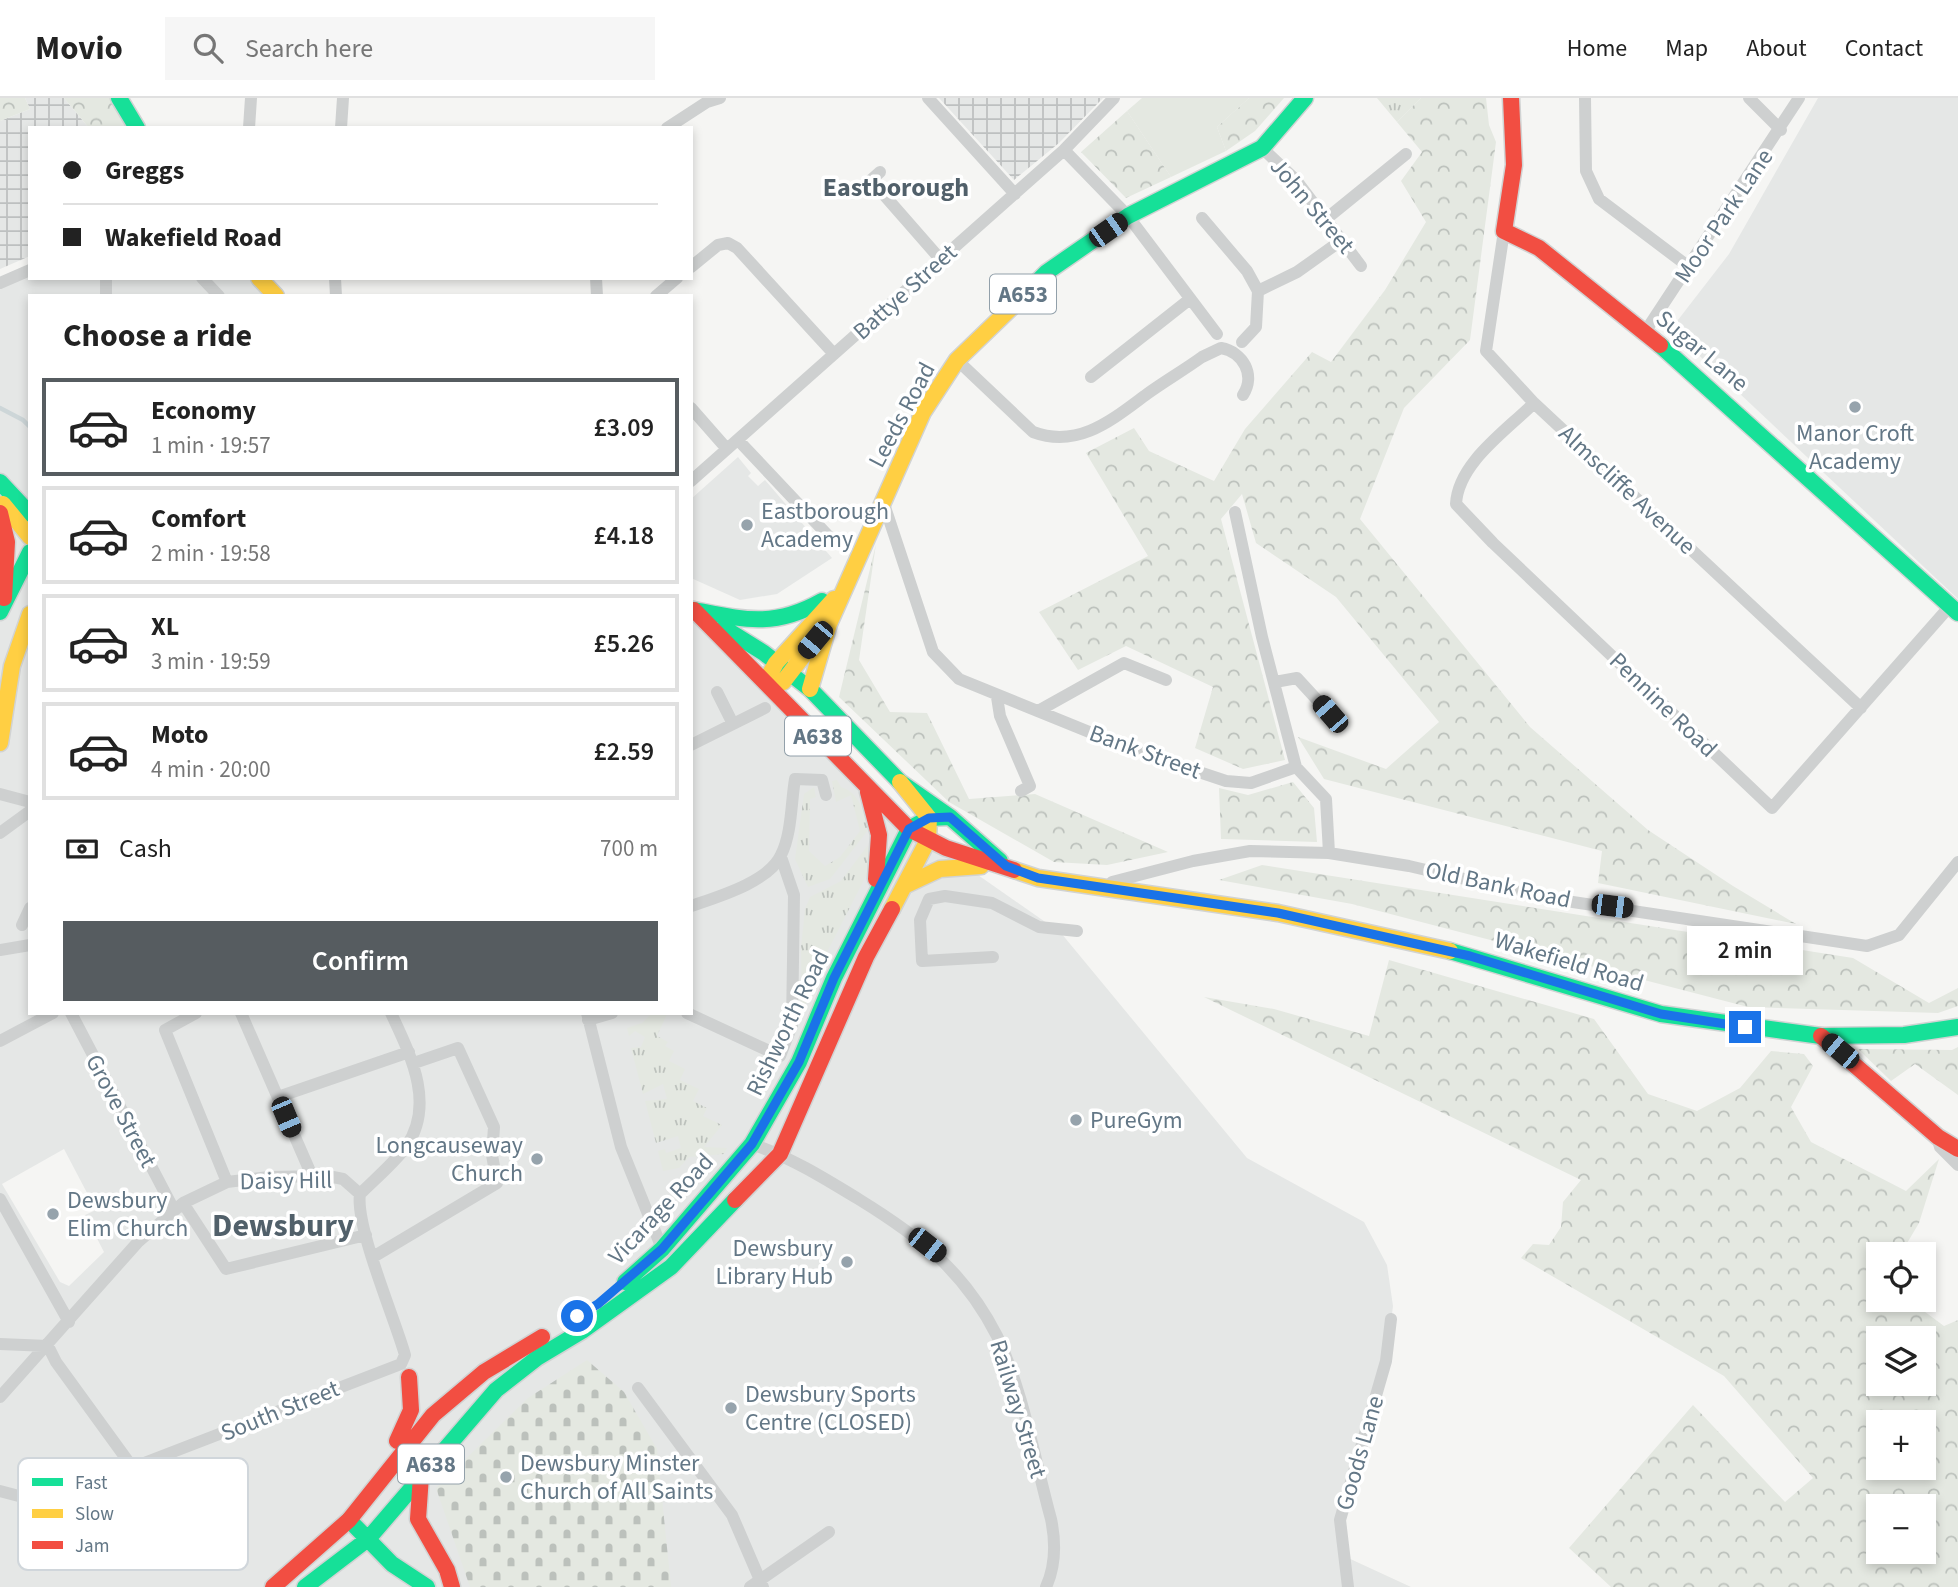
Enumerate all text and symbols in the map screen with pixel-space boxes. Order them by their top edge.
search box [165,17,655,80]
text: Movio [35,25,123,72]
icon: search [189,29,227,67]
text: Search here [245,30,373,67]
text: Home [1567,31,1627,66]
text: Map [1665,31,1708,66]
text: About [1746,31,1807,66]
text: Contact [1845,31,1923,66]
street label: Moor Park Lane [1666,142,1782,290]
street label: John Street [1261,150,1363,262]
text: Greggs [105,152,184,189]
district label: Eastborough [823,169,969,206]
car [1085,209,1132,251]
text: Wakefield Road [105,219,282,256]
street label: Battye Street [845,236,965,348]
road number: A653 [990,274,1056,314]
street label: Sugar Lane [1648,302,1756,400]
text: Choose a ride [63,313,252,359]
street label: Leeds Road [860,356,944,474]
text: Economy [151,392,256,429]
icon: car [67,396,130,459]
marker: Manor Croft Academy [1847,399,1863,415]
text: £3.09 [593,409,654,446]
place label: Manor Croft Academy [1796,416,1914,479]
street label: Almscliffe Avenue [1551,417,1703,563]
text: 1 min · 19:57 [151,429,271,462]
place label: Eastborough Academy [761,494,889,557]
text: Comfort [151,500,246,537]
icon: car [67,504,130,567]
text: £4.18 [593,517,654,554]
marker: Eastborough Academy [739,517,755,533]
text: 2 min · 19:58 [151,537,271,570]
text: XL [151,608,179,645]
icon: car [67,612,130,675]
car [794,617,837,663]
text: £5.26 [593,625,654,662]
street label: Pennine Road [1601,644,1725,766]
text: 3 min · 19:59 [151,645,271,678]
car [1309,691,1352,737]
text: Moto [151,716,208,753]
road number: A638 [785,716,851,756]
street label: Bank Street [1084,716,1206,788]
icon: car [67,720,130,783]
text: £2.59 [593,733,654,770]
text: 4 min · 20:00 [151,753,271,786]
icon: cash [63,830,101,868]
text: Cash [119,830,172,867]
text: 700 m [600,832,658,865]
street label: Old Bank Road [1422,853,1574,917]
car [1590,893,1635,919]
button: Confirm [63,921,658,1001]
street label: Wakefield Road [1490,923,1648,1001]
callout: 2 min [1687,926,1803,974]
text: 2 min [1718,934,1772,967]
street label: Rishworth Road [737,944,839,1102]
route end [1729,1011,1761,1043]
car [1818,1029,1863,1073]
street label: Grove Street [76,1048,166,1174]
car [269,1094,304,1140]
place label: PureGym [1090,1103,1183,1138]
marker: PureGym [1068,1112,1084,1128]
place label: Longcauseway Church [375,1128,523,1191]
street label: Vicarage Road [600,1146,722,1272]
marker: Longcauseway Church [529,1151,545,1167]
street label: Daisy Hill [239,1163,333,1199]
place label: Dewsbury Elim Church [67,1183,188,1246]
district label: Dewsbury [212,1203,354,1249]
marker: Dewsbury Elim Church [45,1206,61,1222]
car [904,1224,951,1266]
place label: Dewsbury Library Hub [715,1231,833,1294]
map controls [1866,1242,1936,1564]
button: locate [1866,1242,1936,1312]
marker: Dewsbury Library Hub [839,1254,855,1270]
route start [561,1300,593,1332]
button: layers [1866,1326,1936,1396]
street label: Railway Street [980,1336,1056,1482]
street label: South Street [216,1371,344,1451]
place label: Dewsbury Sports Centre (CLOSED) [745,1377,916,1440]
street label: Goods Lane [1327,1392,1393,1514]
marker: Dewsbury Sports Centre (CLOSED) [723,1400,739,1416]
button: + [1866,1410,1936,1480]
road number: A638 [398,1444,464,1484]
place label: Dewsbury Minster Church of All Saints [520,1446,713,1509]
legend [18,1458,248,1570]
marker: Dewsbury Minster Church of All Saints [498,1469,514,1485]
text: Fast [75,1470,108,1497]
button: − [1866,1494,1936,1564]
text: Slow [75,1501,114,1528]
text: Jam [75,1533,109,1560]

